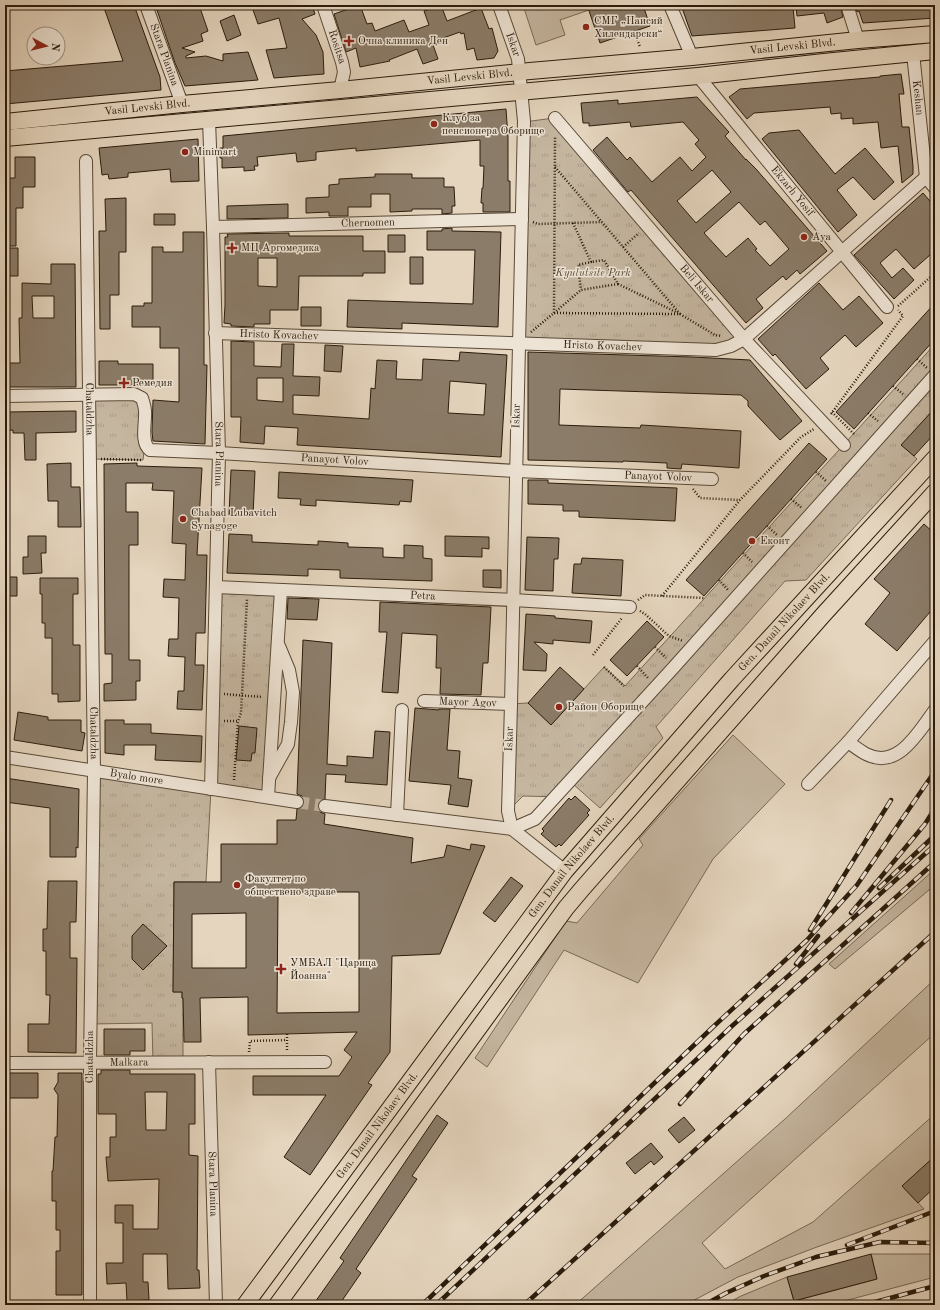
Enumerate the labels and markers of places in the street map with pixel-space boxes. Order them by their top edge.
place label: СМГ „Паисий Хилендарски“ [594,16,663,40]
marker: СМГ „Паисий Хилендарски“ [581,22,591,32]
marker: Очна клиника Ден [343,35,355,47]
place label: Очна клиника Ден [358,36,448,47]
place label: Клуб за пенсионера Оборище [442,113,544,137]
marker: Клуб за пенсионера Оборище [429,119,439,129]
marker: Minimart [180,147,190,157]
place label: Minimart [193,147,237,158]
marker: Aya [799,232,809,242]
place label: Aya [812,232,831,243]
marker: МЦ Аргомедика [226,242,238,254]
place label: МЦ Аргомедика [241,243,320,254]
marker: Ремедия [119,378,129,388]
place label: Ремедия [132,378,173,389]
place label: Chabad Lubavitch Synagoge [191,508,277,532]
marker: Chabad Lubavitch Synagoge [178,514,188,524]
marker: Еконт [747,536,757,546]
place label: Еконт [760,536,790,547]
marker: Район Оборище [554,702,564,712]
place label: Район Оборище [567,702,644,713]
place label: Факултет по обществено здраве [245,874,336,898]
marker: Факултет по обществено здраве [232,880,242,890]
place label: УМБАЛ "Царица Йоанна" [290,958,377,982]
marker: УМБАЛ "Царица Йоанна" [275,963,287,975]

